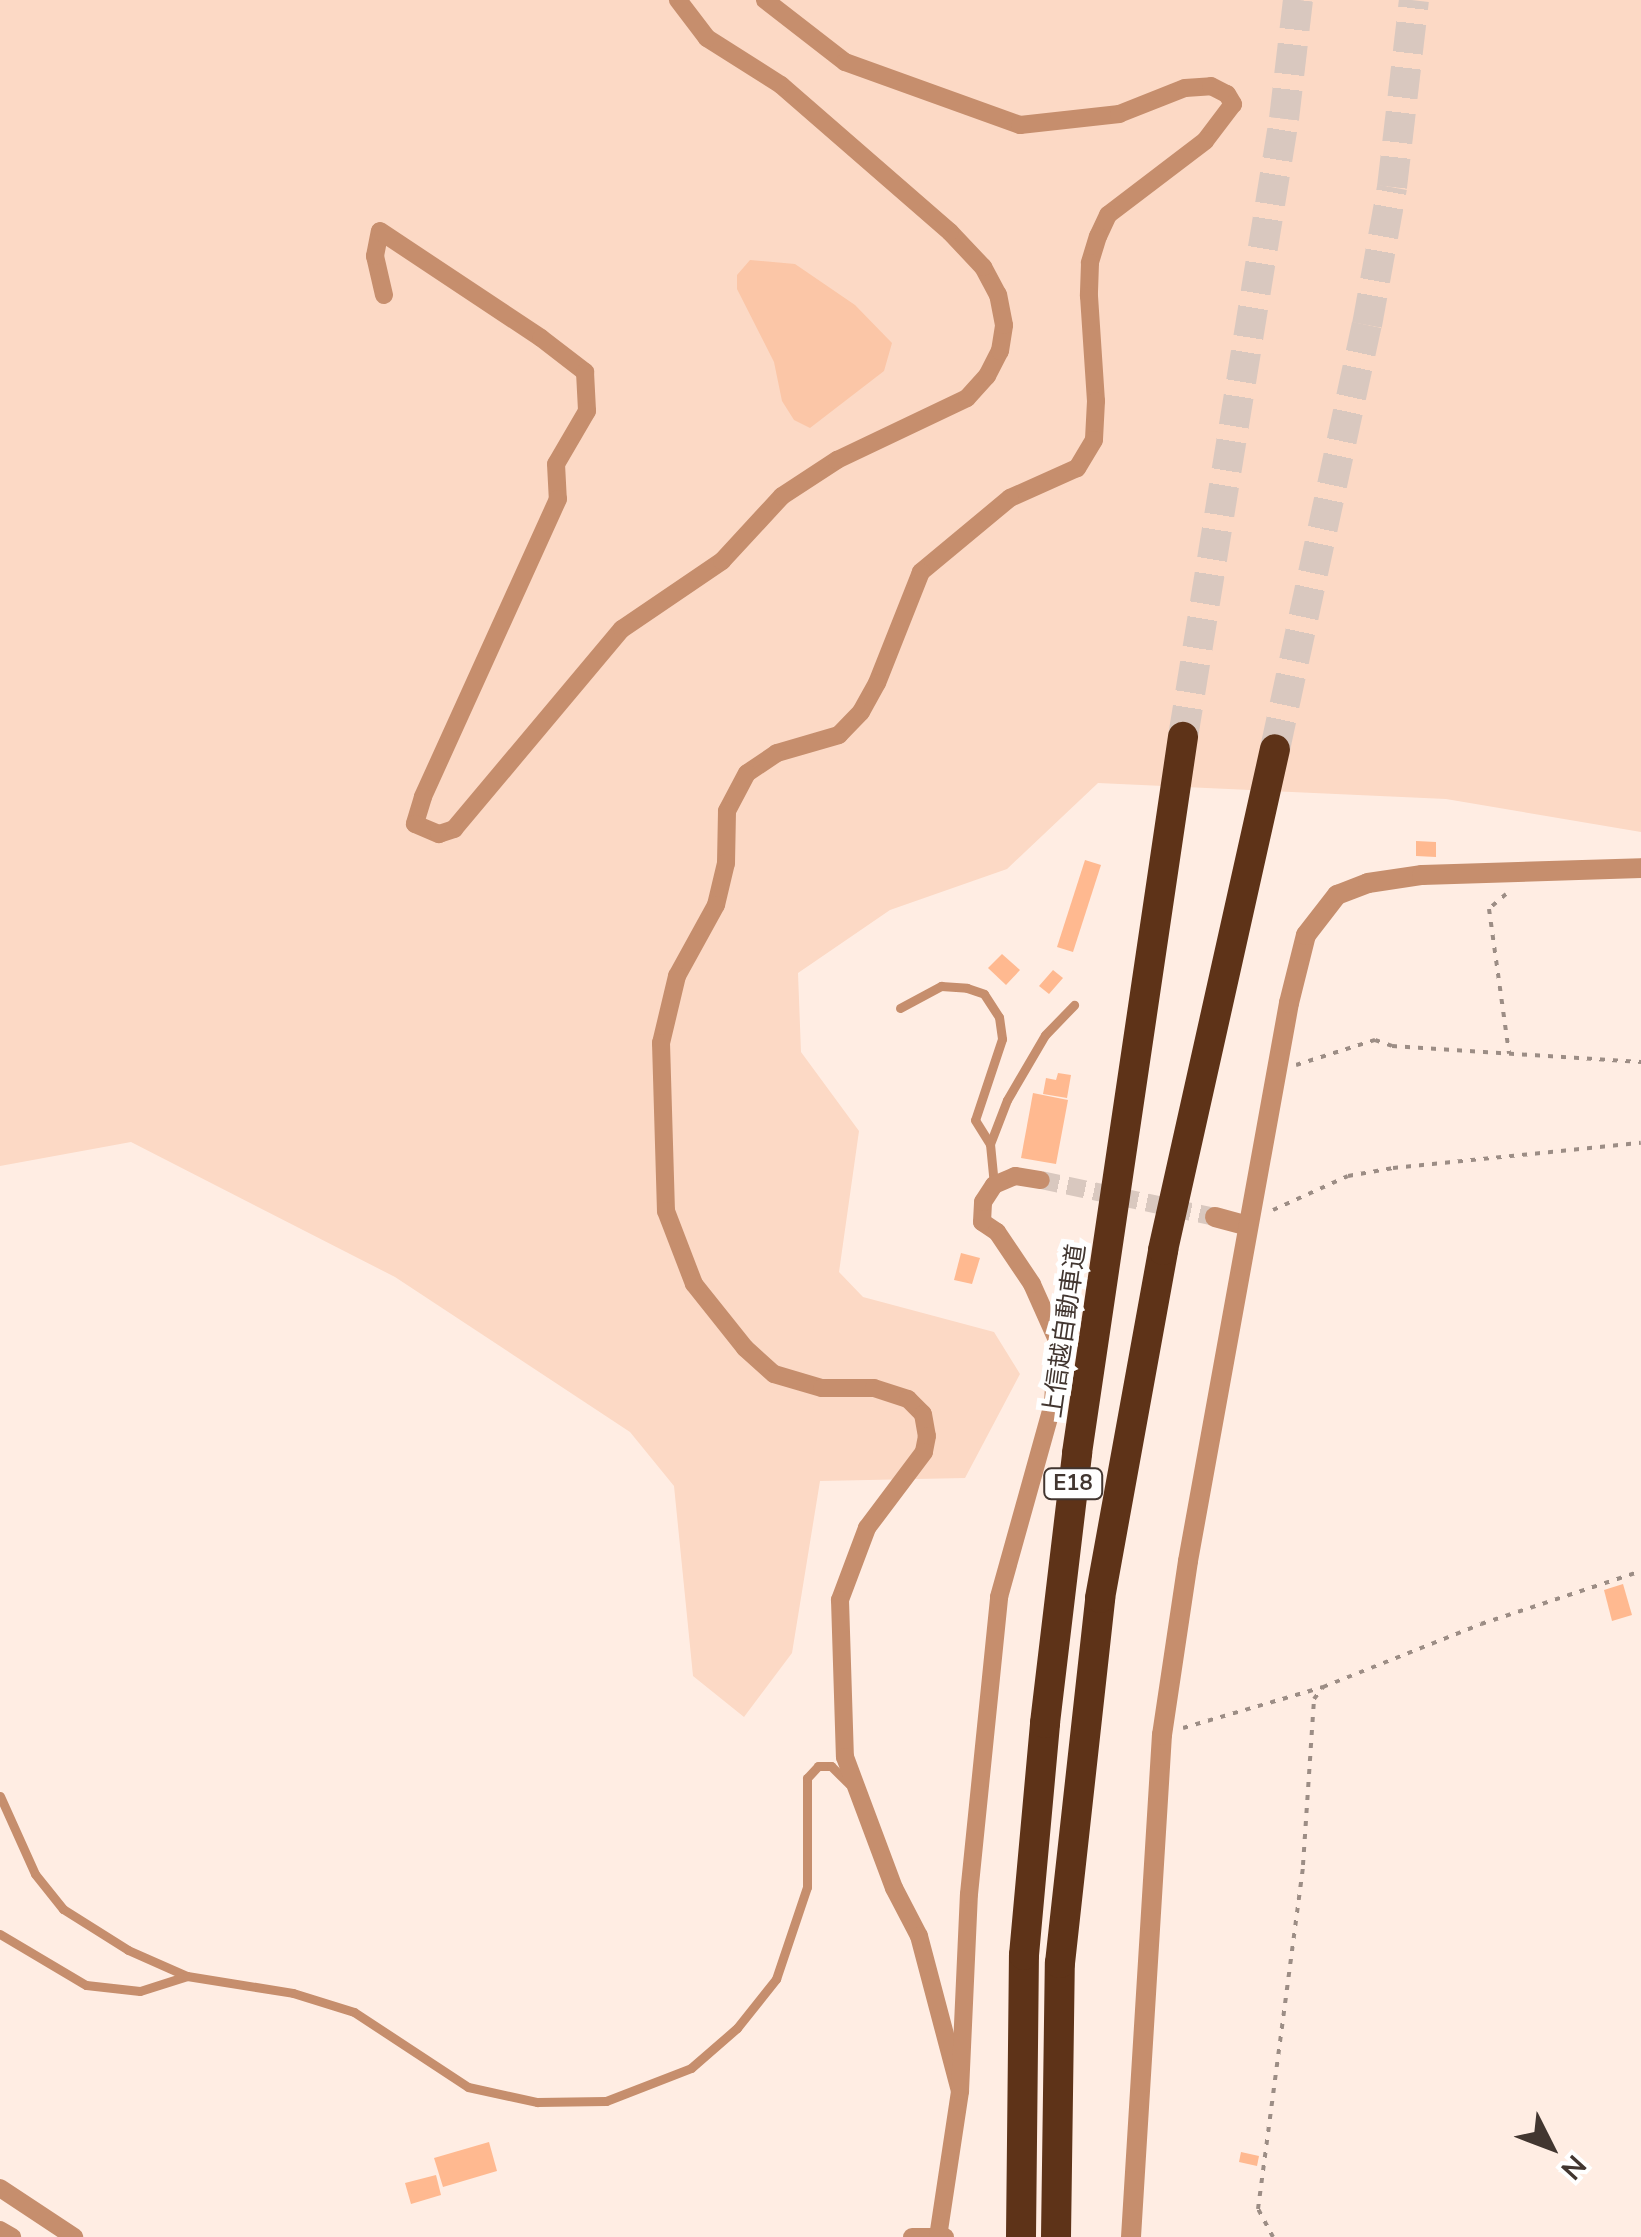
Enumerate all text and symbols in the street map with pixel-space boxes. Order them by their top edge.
street label: 上信越自動車道 [1038,1242,1092,1420]
road number: E18 [1043,1467,1103,1501]
north arrow [1501,2097,1601,2197]
text: N [1552,2147,1594,2188]

